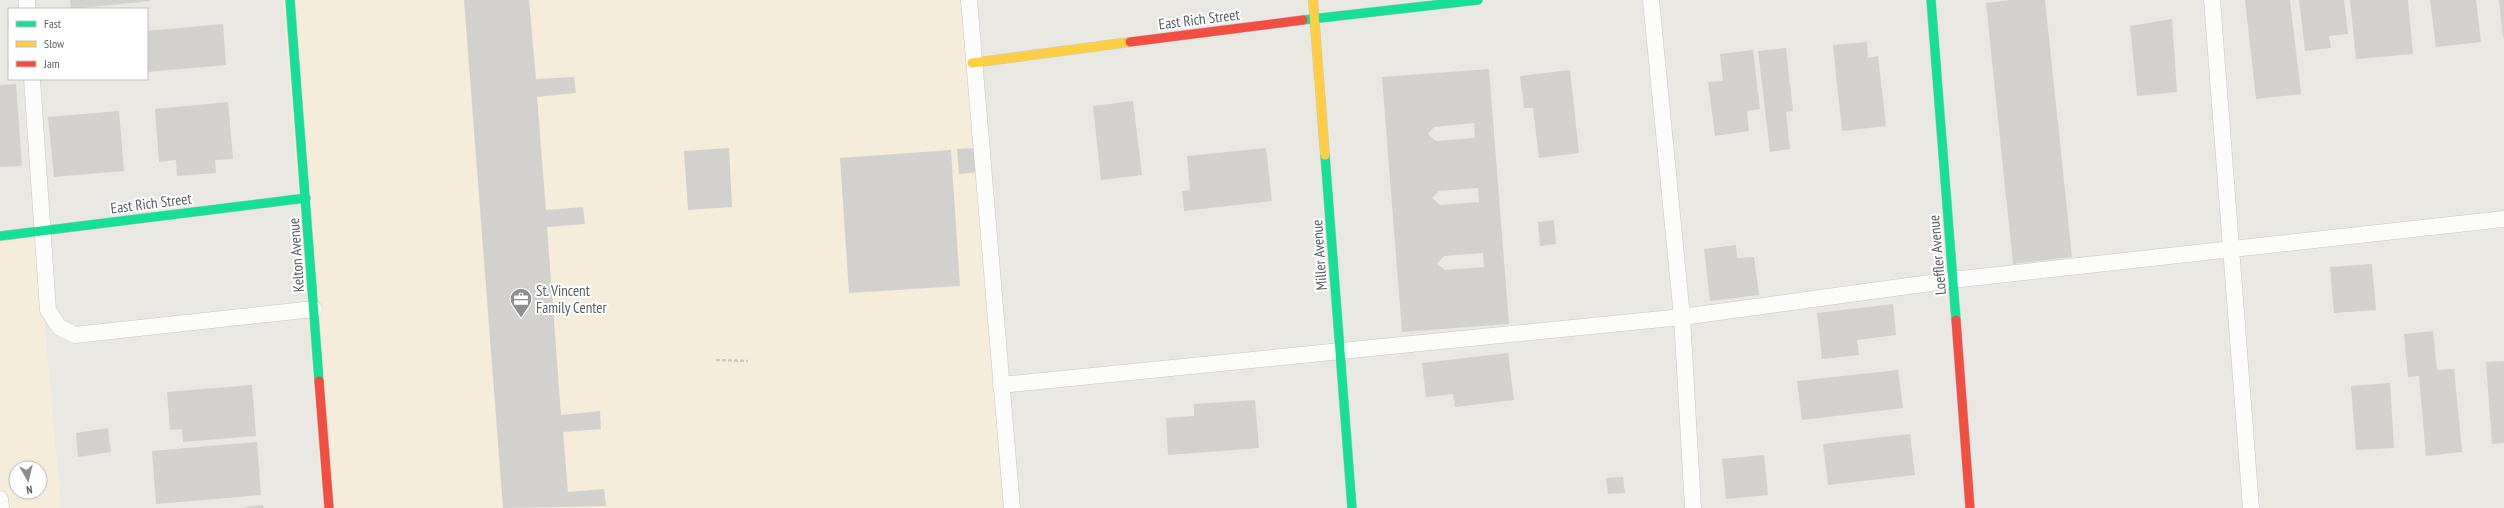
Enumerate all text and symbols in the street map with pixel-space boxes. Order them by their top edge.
street label: East Rich Street [1157,5,1241,33]
legend [8,8,148,80]
text: Fast [44,16,62,31]
text: Slow [44,36,65,51]
text: Jam [43,56,60,71]
street label: East Rich Street [109,189,193,217]
street label: Loeffler Avenue [1924,214,1950,296]
street label: Kelton Avenue [284,217,308,293]
street label: Miller Avenue [1307,219,1331,291]
place label: St. Vincent Family Center [536,281,608,317]
office icon: St. Vincent Family Center [508,286,534,319]
north arrow [8,460,48,500]
text: N [25,483,33,497]

